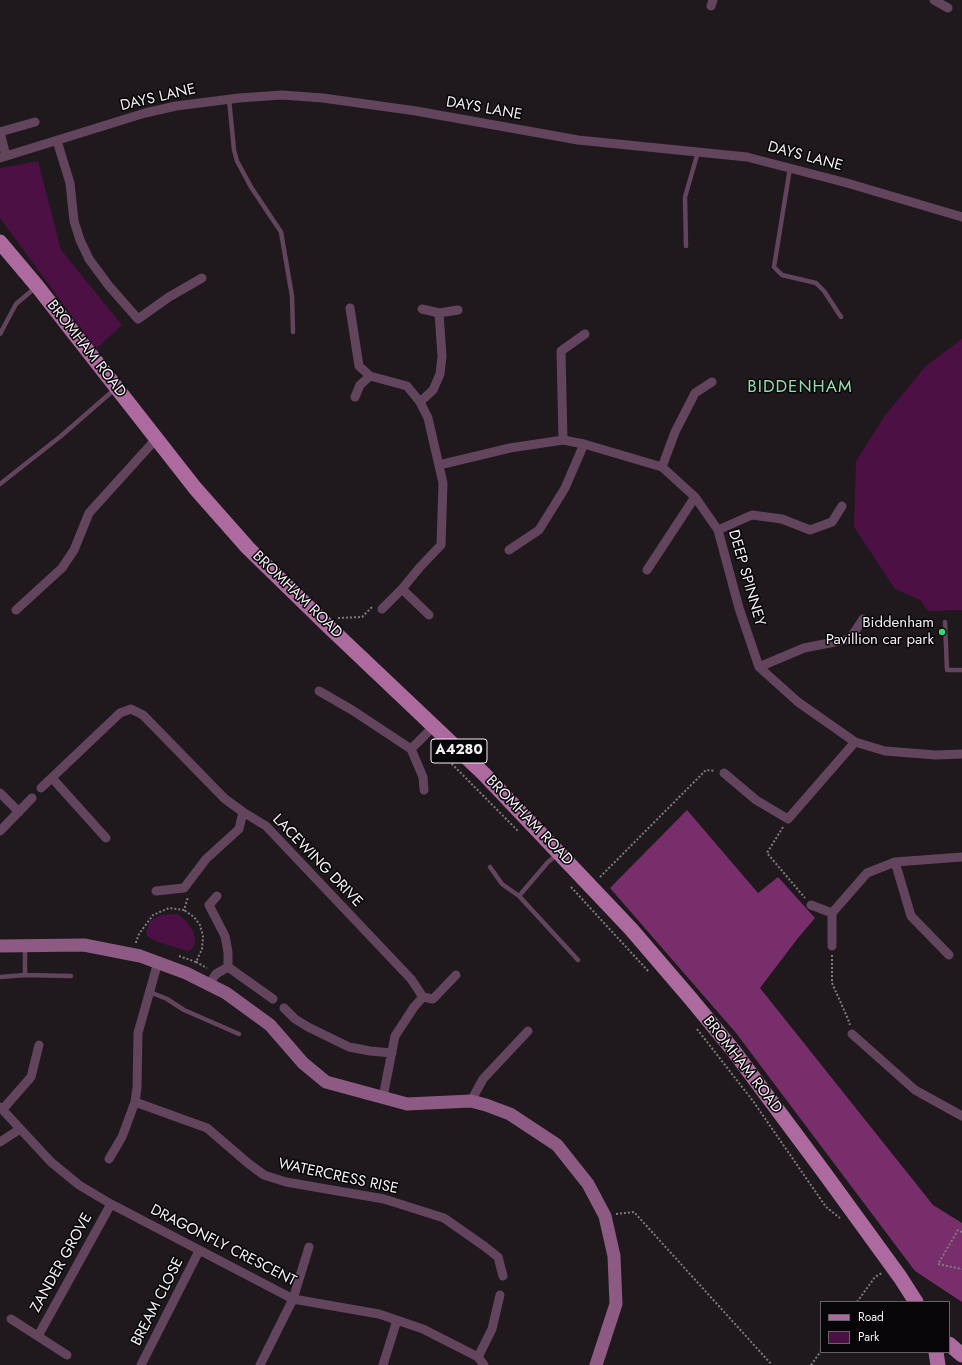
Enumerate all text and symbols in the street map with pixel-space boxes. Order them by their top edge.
street label: DAYS LANE [119,81,197,115]
street label: DAYS LANE [445,93,523,125]
street label: DAYS LANE [766,138,844,176]
street label: BROMHAM ROAD [43,297,129,401]
district label: BIDDENHAM [747,378,853,398]
street label: DEEP SPINNEY [724,528,768,628]
street label: BROMHAM ROAD [248,548,346,642]
place label: Biddenham Pavillion car park [826,614,934,649]
marker: Biddenham Pavillion car park [937,627,947,637]
road number: A4280 [431,739,487,763]
street label: BROMHAM ROAD [482,772,576,870]
street label: LACEWING DRIVE [268,811,366,911]
street label: BROMHAM ROAD [699,1013,785,1117]
street label: WATERCRESS RISE [276,1155,400,1199]
street label: DRAGONFLY CRESCENT [147,1201,299,1291]
street label: ZANDER GROVE [27,1210,97,1316]
street label: BREAM CLOSE [128,1255,188,1349]
legend [820,1301,950,1353]
text: Road [858,1308,884,1326]
text: Park [858,1328,879,1346]

